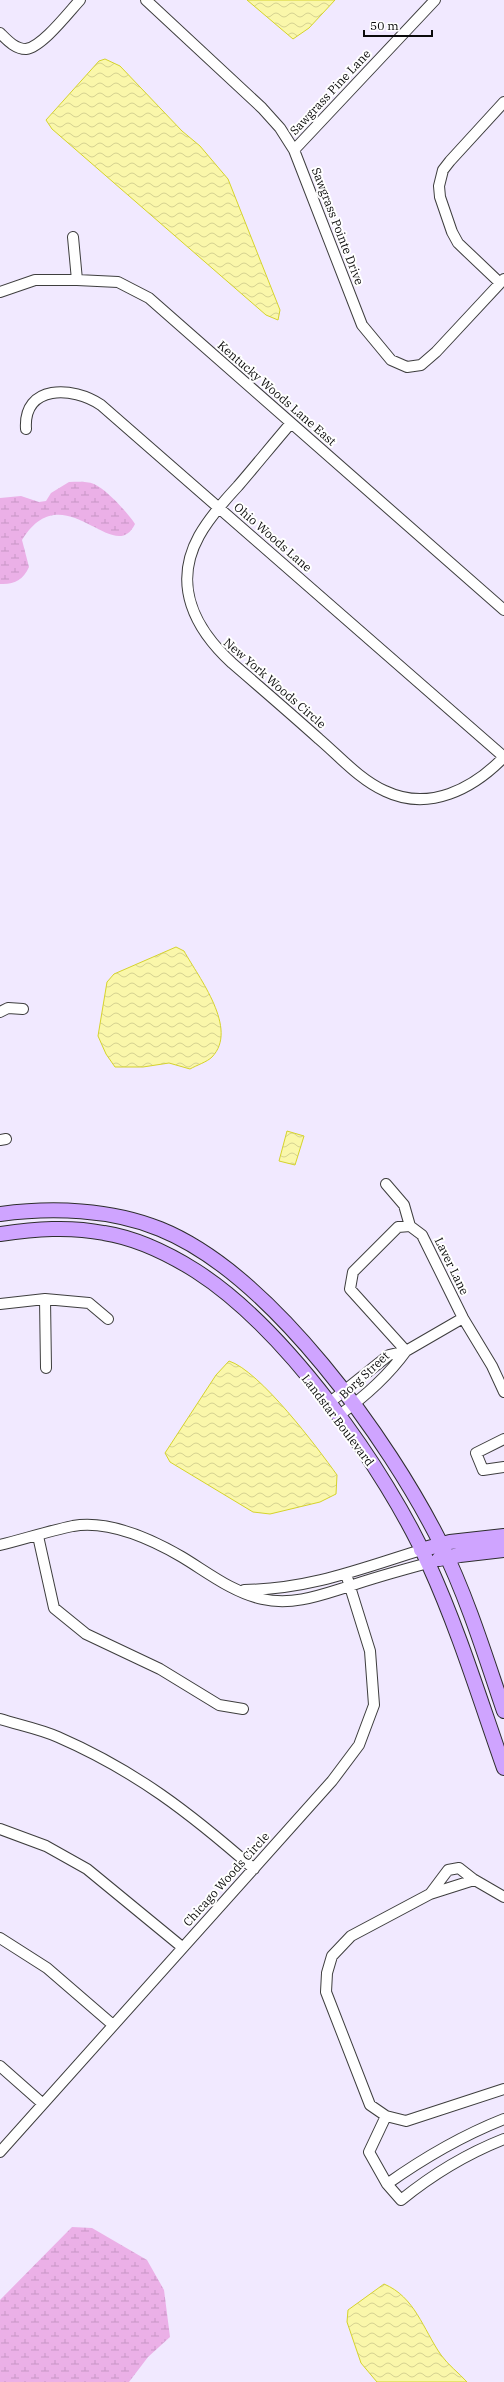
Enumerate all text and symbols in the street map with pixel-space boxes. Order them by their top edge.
scale bar [364,12,432,38]
text: 50 m [370,18,399,33]
street label: Sawgrass Pine Lane [287,46,373,138]
street label: Sawgrass Pointe Drive [309,165,367,287]
street label: Kentucky Woods Lane East [215,337,339,449]
street label: Ohio Woods Lane [231,499,315,575]
street label: New York Woods Circle [221,635,329,731]
street label: Laver Lane [432,1235,472,1297]
street label: Borg Street [336,1348,392,1402]
street label: Landstar Boulevard [299,1371,377,1469]
street label: Chicago Woods Circle [180,1829,272,1929]

